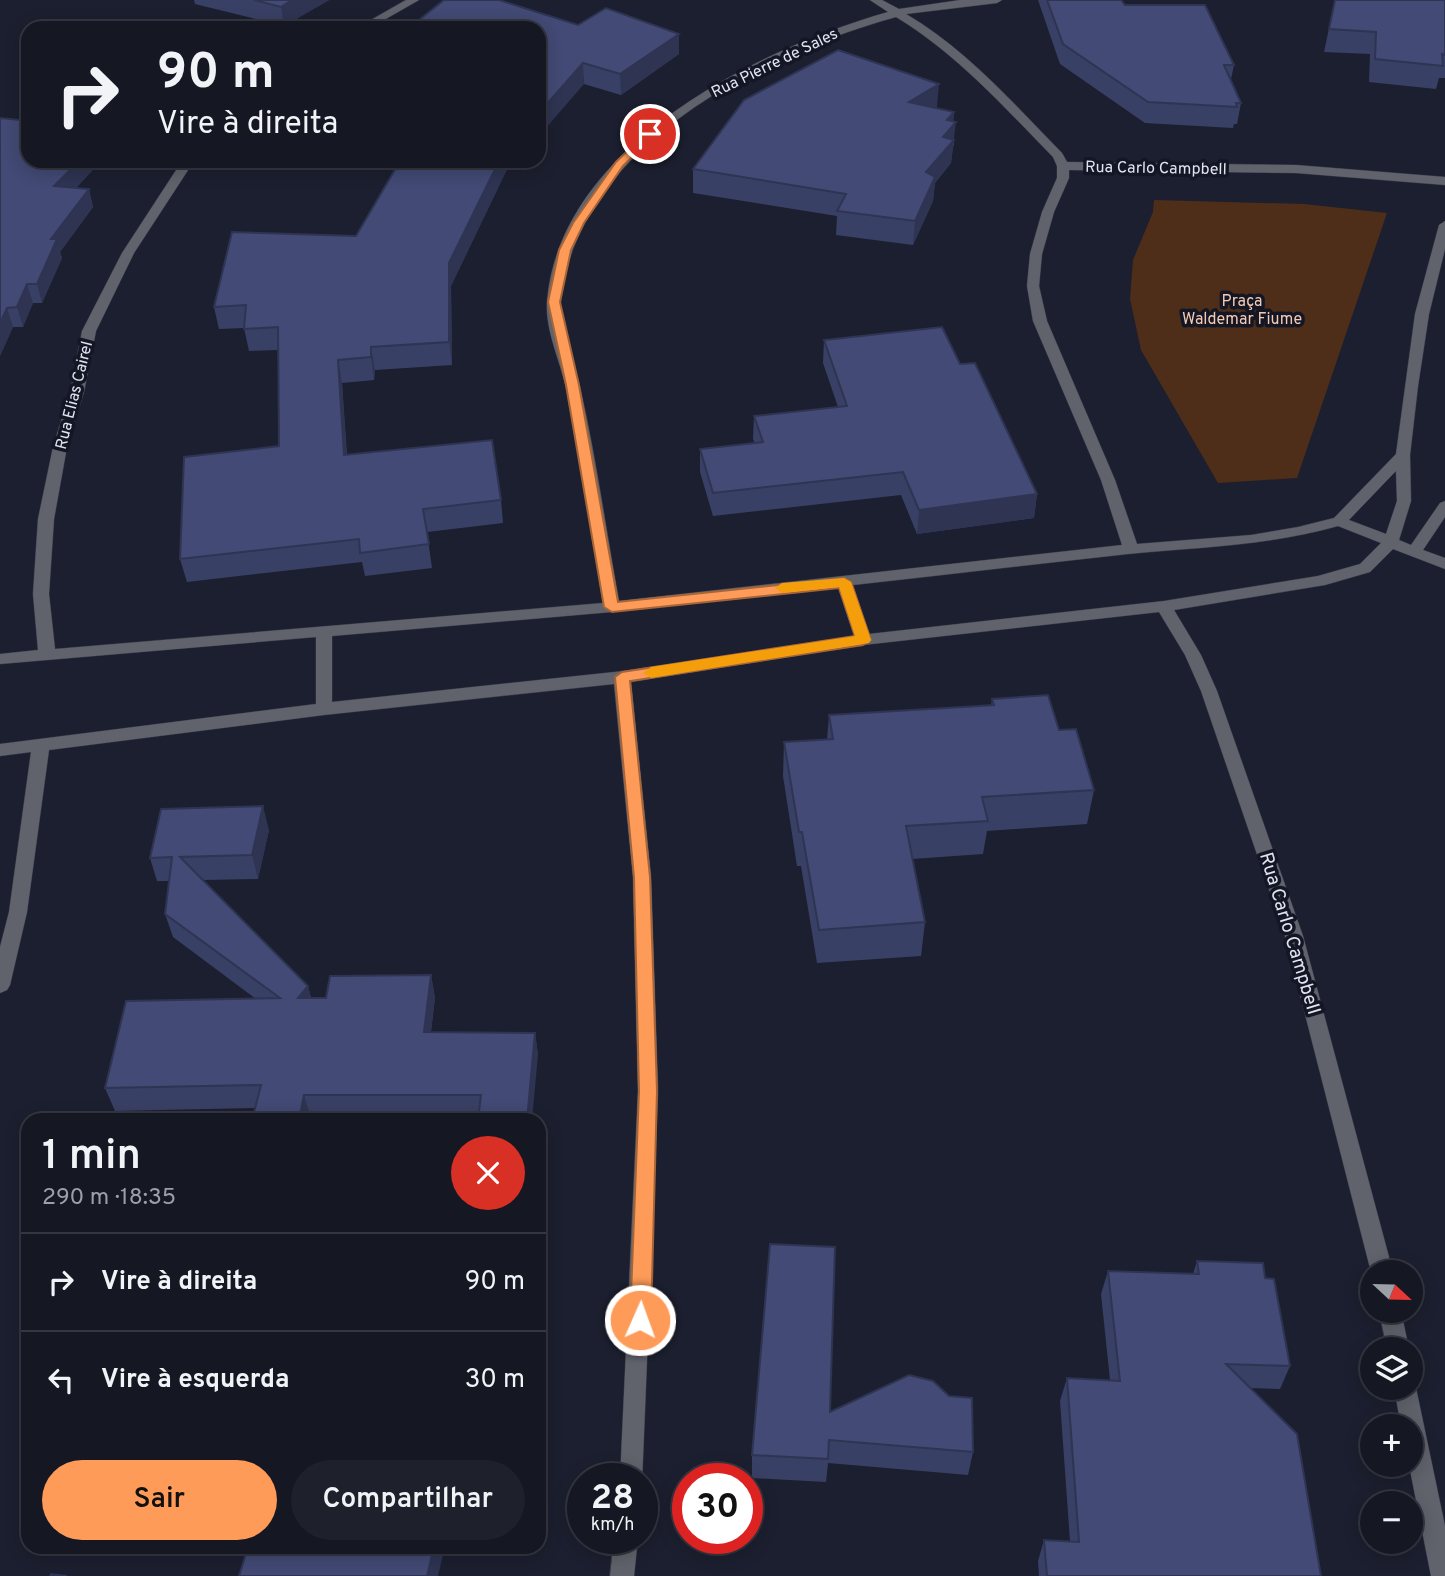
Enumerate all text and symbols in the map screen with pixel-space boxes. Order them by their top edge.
street label: Rua Pierre de Sales [708,24,841,103]
text: 90 m [157,44,275,106]
icon: right [42,49,133,140]
pin [620,104,680,164]
text: Vire à direita [157,105,338,145]
icon: arrive [631,115,669,153]
street label: Rua Carlo Campbell [1085,158,1227,180]
park label: Praça Waldemar Fiume [1182,292,1302,330]
street label: Rua Elias Cairel [52,339,98,452]
street label: Rua Carlo Campbell [1253,850,1325,1018]
text: 1 min [42,1131,141,1184]
button: close [451,1136,525,1210]
text: 290 m · 18:35 [42,1184,176,1213]
north arrow [1360,1260,1423,1323]
map controls [1360,1260,1423,1554]
icon: right [42,1263,80,1301]
text: Vire à direita [101,1266,257,1299]
text: 90 m [465,1266,525,1299]
position arrow [603,1283,677,1357]
button: layers [1360,1337,1423,1400]
icon: left [42,1361,80,1399]
text: Vire à esquerda [101,1364,289,1397]
text: 30 m [465,1364,525,1397]
button: + [1360,1414,1423,1477]
button: Sair [42,1460,277,1540]
button: Compartilhar [291,1460,525,1540]
speed limit sign: 30 [672,1463,763,1554]
text: 28 [591,1477,634,1521]
button: − [1360,1491,1423,1554]
text: km/h [591,1514,634,1537]

